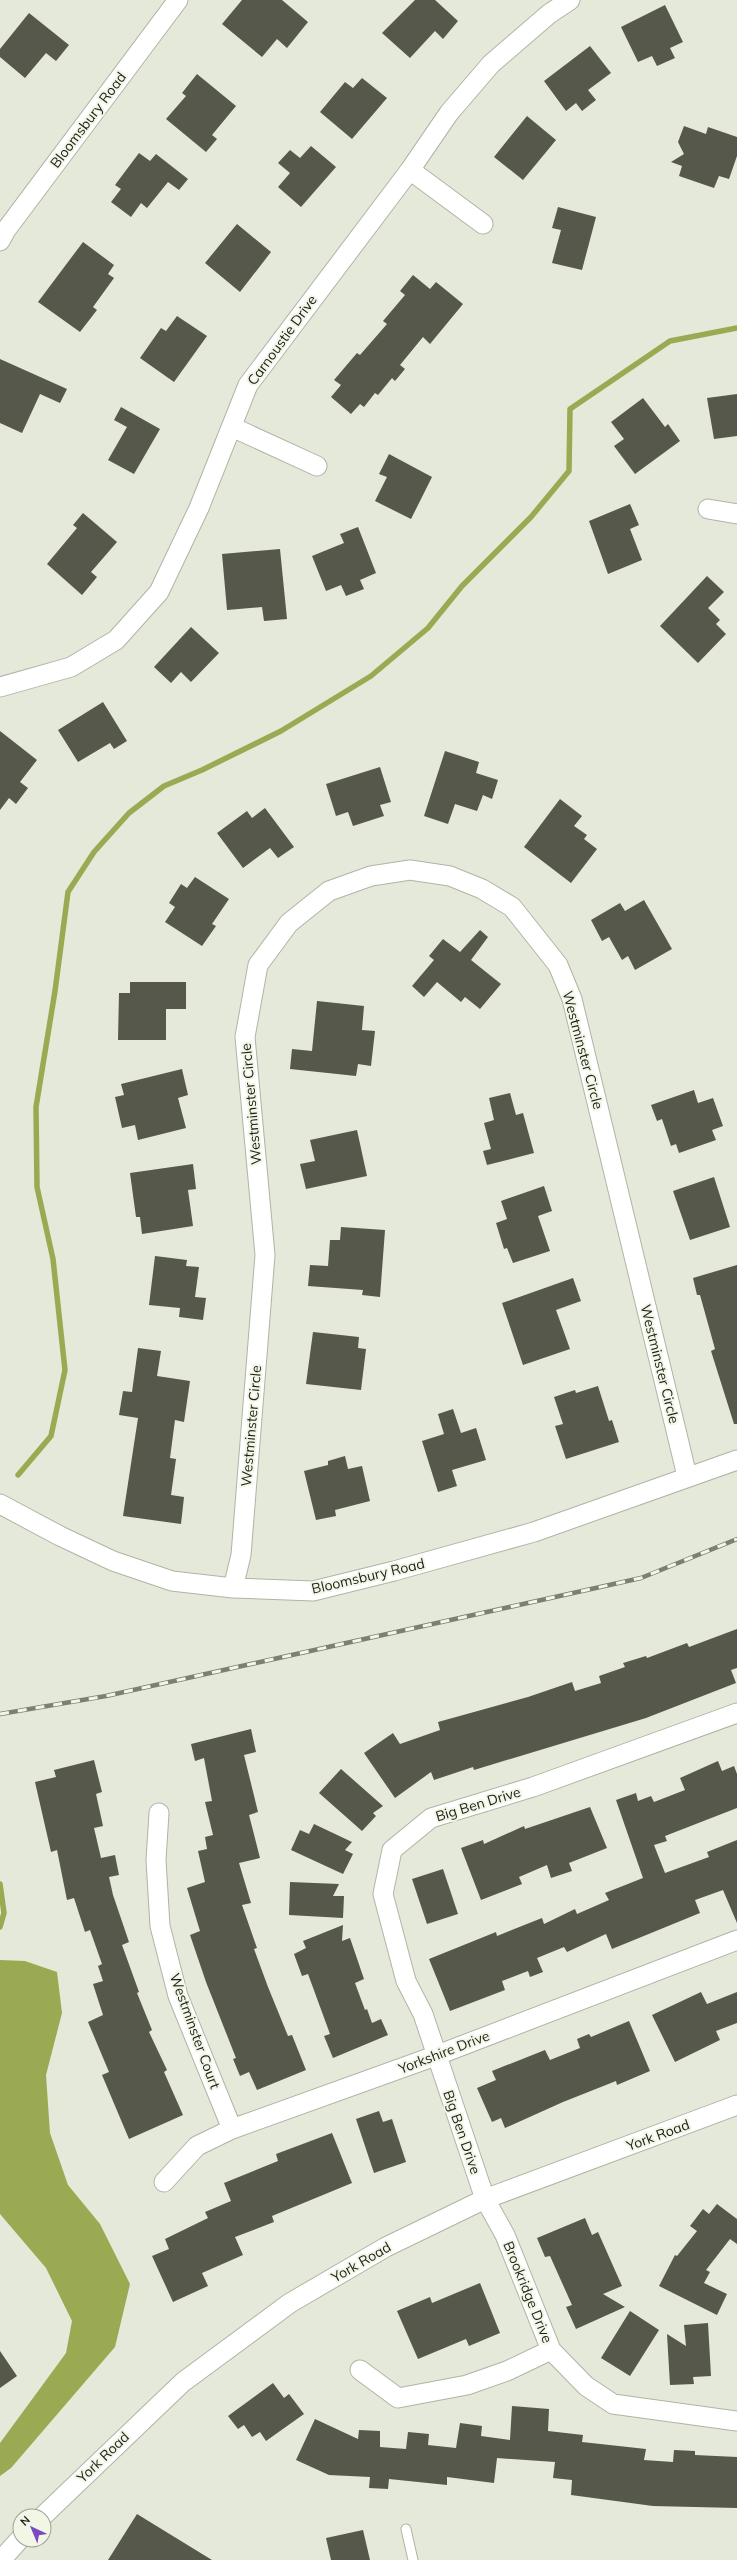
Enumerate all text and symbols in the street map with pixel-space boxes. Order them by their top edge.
street label: Bloomsbury Road [46,68,130,172]
street label: Carnoustie Drive [243,291,321,389]
street label: Westminster Circle [559,989,607,1111]
street label: Westminster Circle [237,1043,265,1165]
street label: Westminster Circle [637,1303,683,1425]
street label: Westminster Circle [237,1365,265,1487]
street label: Bloomsbury Road [310,1554,426,1598]
street label: Big Ben Drive [433,1783,523,1825]
street label: Westminster Court [166,1971,224,2091]
street label: Yorkshire Drive [395,2026,492,2078]
street label: Big Ben Drive [439,2088,485,2176]
street label: York Road [623,2115,692,2155]
street label: York Road [327,2238,394,2287]
street label: Brookridge Drive [499,2239,557,2345]
street label: York Road [72,2428,133,2487]
north arrow [12,2508,52,2548]
text: N [17,2513,33,2529]

